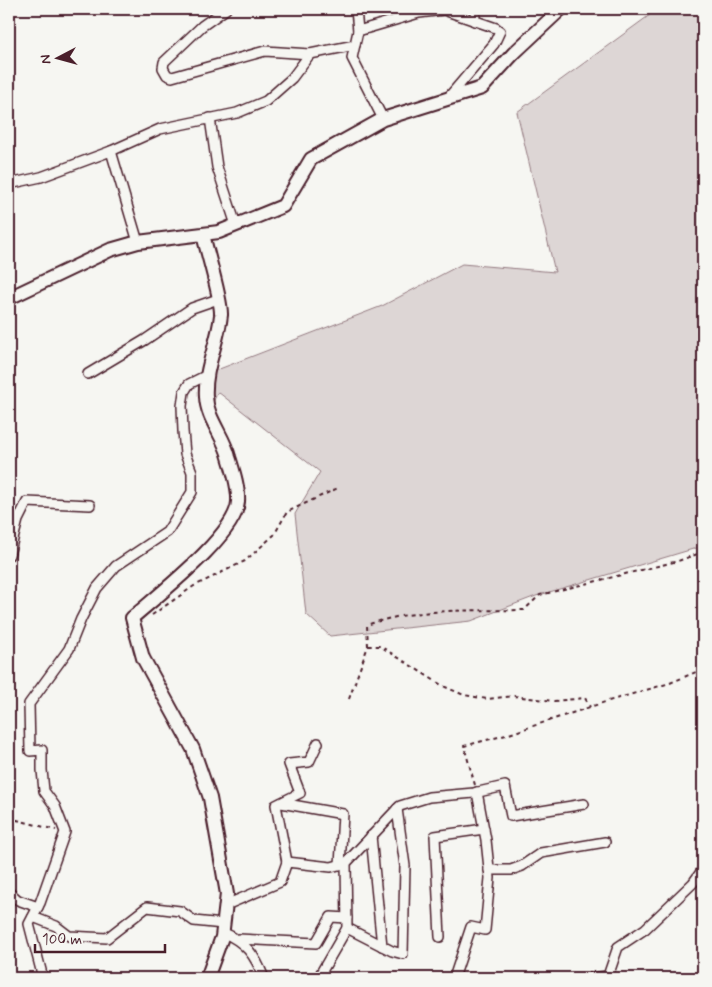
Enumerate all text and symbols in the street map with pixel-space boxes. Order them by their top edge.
north arrow [32,32,82,82]
text: N [37,54,56,65]
scale bar [35,922,165,954]
text: 100 m [42,930,82,950]

